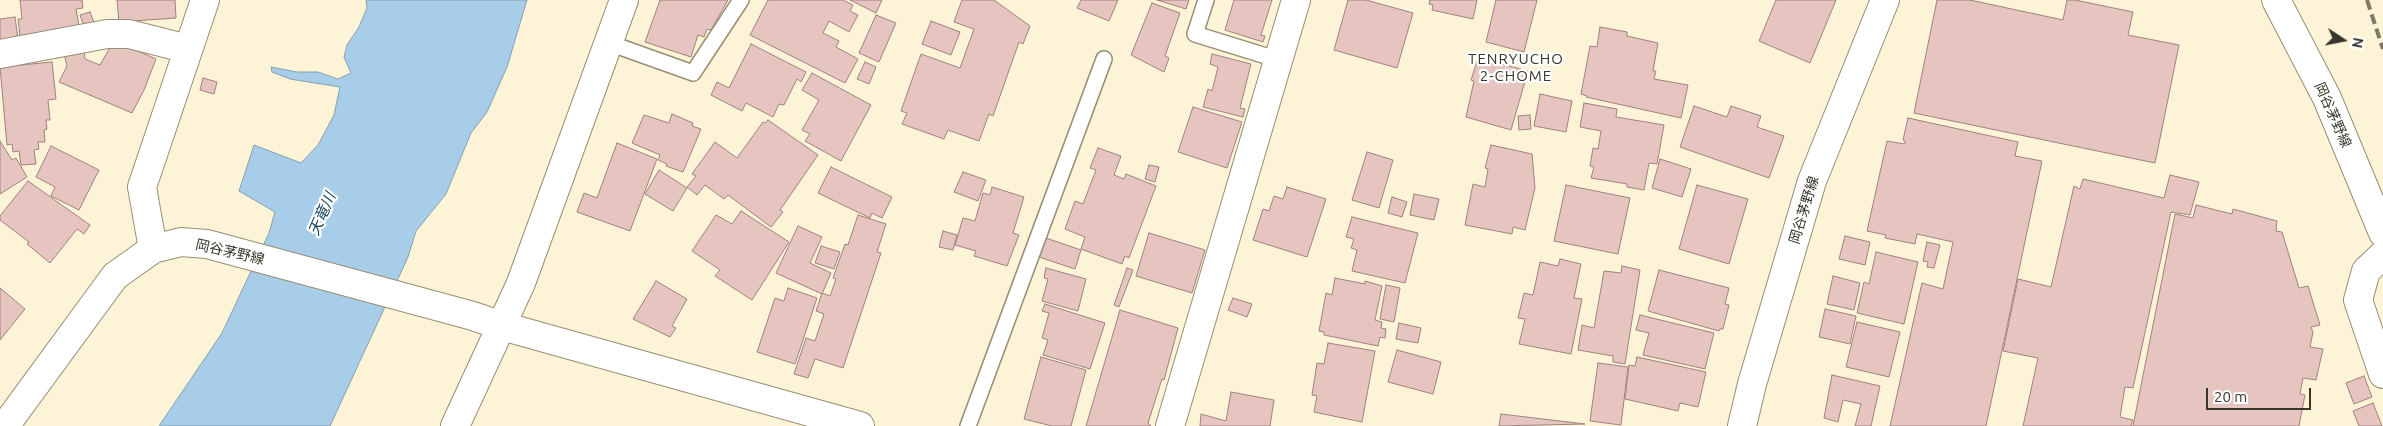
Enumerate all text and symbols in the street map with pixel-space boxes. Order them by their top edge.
north arrow [2318,15,2368,65]
text: N [2349,36,2367,50]
district label: TENRYUCHO 2-CHOME [1467,50,1565,85]
street label: 岡谷茅野線 [2311,80,2355,150]
street label: 岡谷茅野線 [1786,174,1822,246]
water label: 天竜川 [305,190,339,238]
street label: 岡谷茅野線 [194,236,266,268]
scale bar [2208,378,2313,410]
text: 20 m [2214,388,2247,405]

